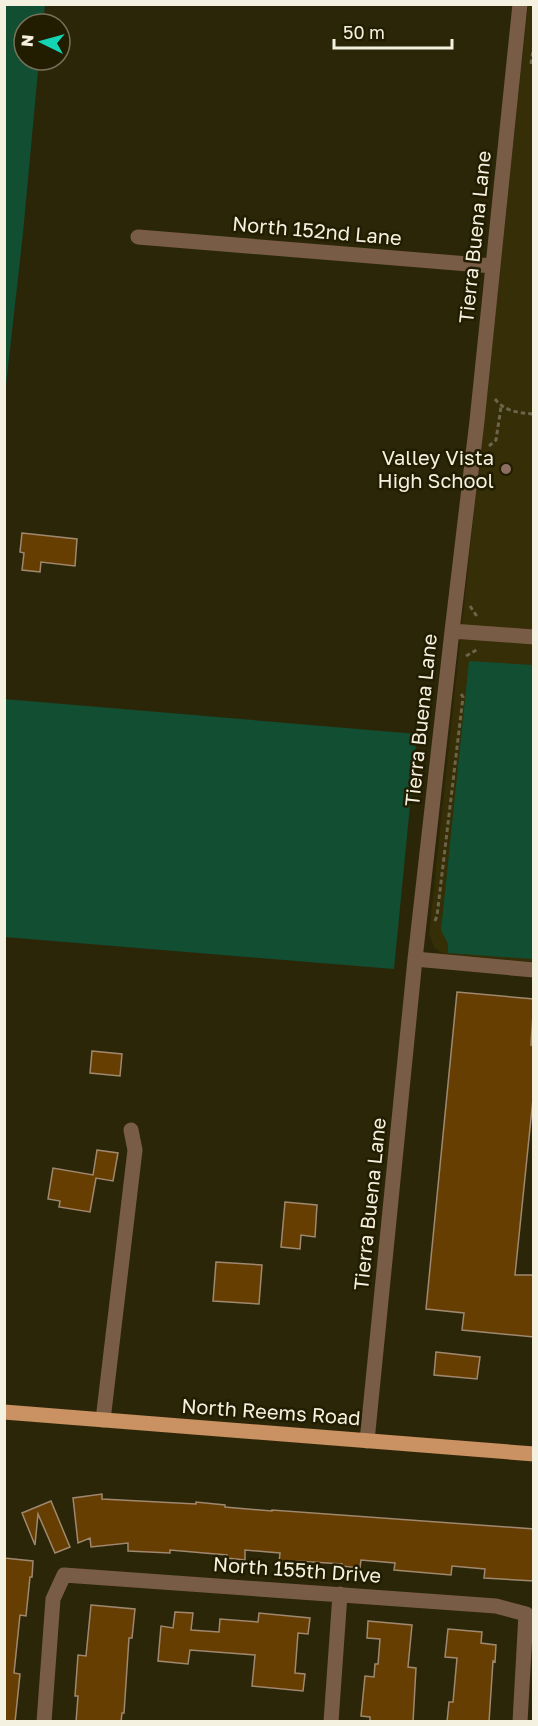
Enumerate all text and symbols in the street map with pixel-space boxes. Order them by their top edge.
north arrow [12,12,72,72]
scale bar [334,12,452,50]
text: 50 m [343,21,385,43]
text: N [17,34,38,48]
street label: Tierra Buena Lane [453,149,495,324]
street label: North 152nd Lane [231,211,403,249]
place label: Valley Vista High School [377,445,494,492]
marker: Valley Vista High School [499,462,513,476]
street label: Tierra Buena Lane [399,632,441,807]
street label: Tierra Buena Lane [348,1116,390,1291]
street label: North Reems Road [181,1393,361,1429]
street label: North 155th Drive [212,1551,382,1587]

